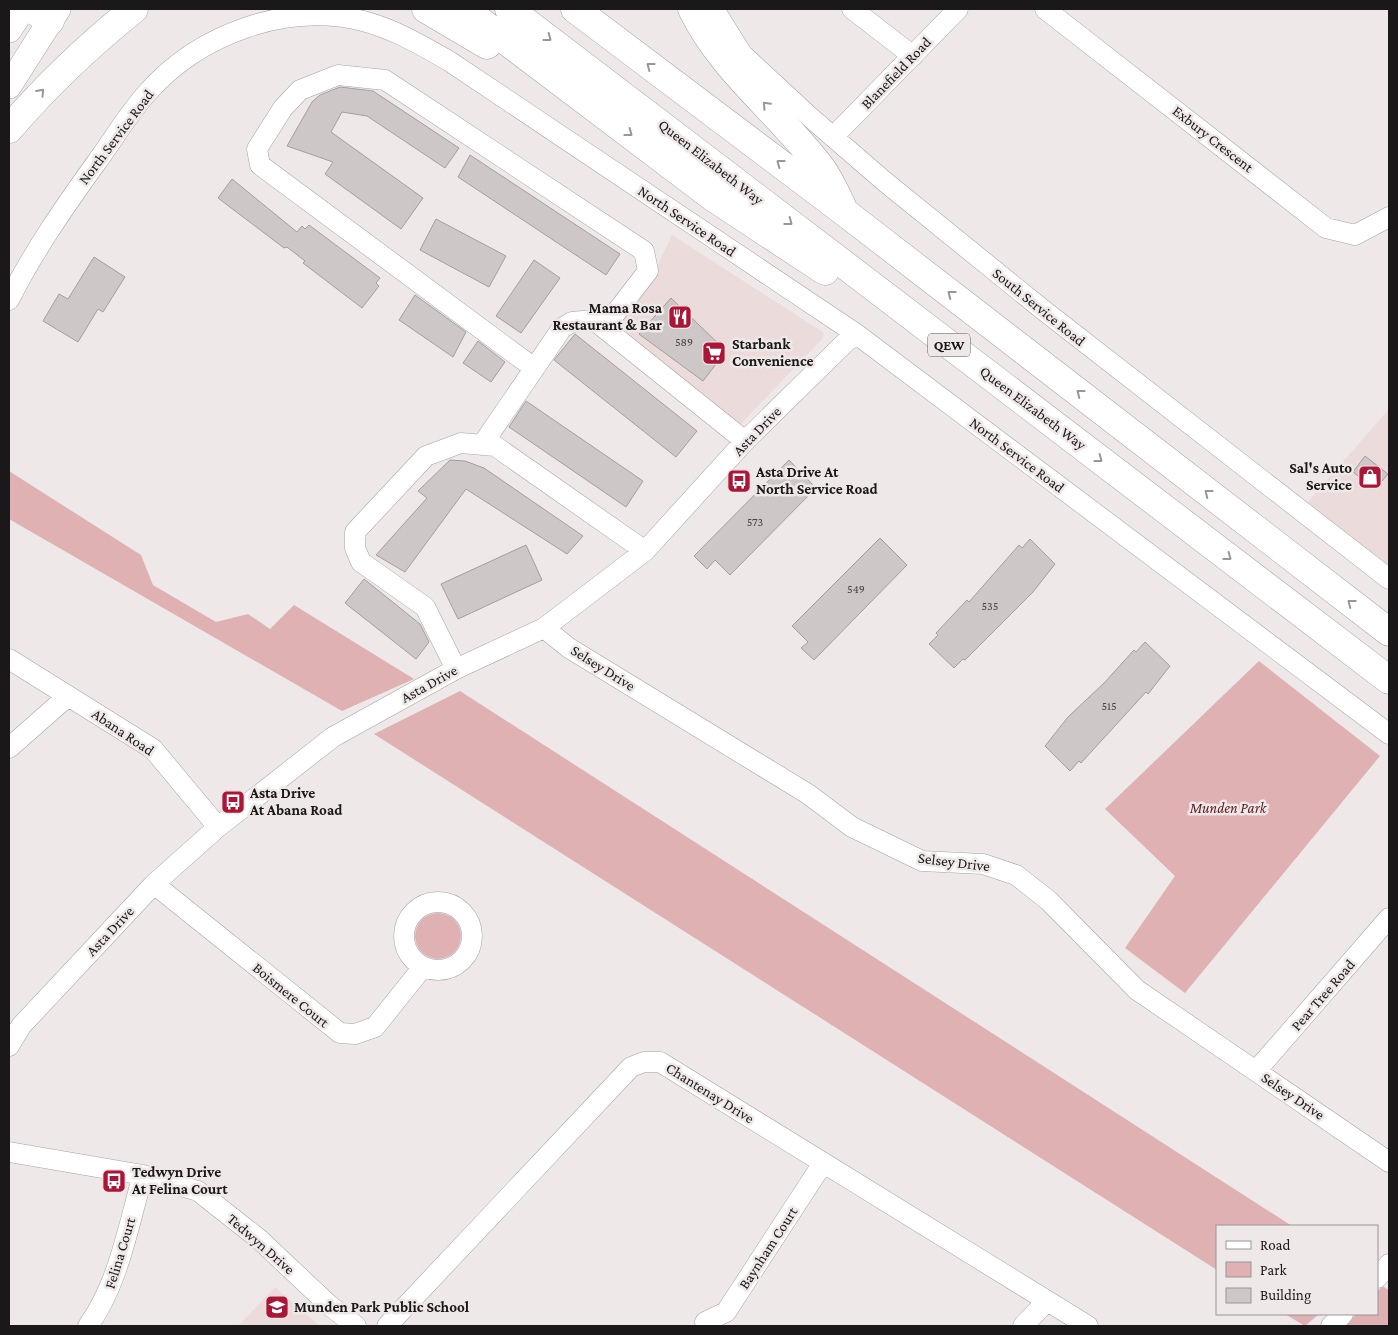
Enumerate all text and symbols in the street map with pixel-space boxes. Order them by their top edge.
one-way arrow [542,32,552,41]
street label: Blanefield Road [858,34,934,112]
one-way arrow [646,63,656,72]
street label: North Service Road [75,87,157,187]
one-way arrow [35,89,44,98]
one-way arrow [763,101,772,110]
street label: Exbury Crescent [1169,103,1257,177]
street label: Queen Elizabeth Way [655,116,767,209]
one-way arrow [623,128,632,136]
one-way arrow [777,161,786,169]
street label: North Service Road [635,182,739,260]
one-way arrow [783,216,793,225]
street label: South Service Road [990,265,1088,349]
one-way arrow [947,291,957,300]
place label: Mama Rosa Restaurant & Bar [553,300,663,333]
restaurant icon: Mama Rosa Restaurant & Bar [667,304,693,330]
road number: QEW [928,334,970,356]
house number: 589 [675,335,693,349]
place label: Starbank Convenience [732,336,814,369]
supermarket icon: Starbank Convenience [701,340,727,366]
street label: Queen Elizabeth Way [976,363,1089,454]
one-way arrow [1076,390,1085,399]
street label: Asta Drive [730,403,784,459]
street label: North Service Road [967,414,1067,496]
one-way arrow [1093,453,1102,462]
place label: Sal's Auto Service [1289,460,1352,493]
place label: Asta Drive At North Service Road [755,464,879,497]
shop icon: Sal's Auto Service [1357,464,1383,490]
bus stop icon: Asta Drive At North Service Road [726,468,752,494]
one-way arrow [1205,490,1214,498]
house number: 573 [747,515,764,529]
one-way arrow [1222,551,1232,560]
house number: 549 [847,582,865,596]
house number: 535 [982,599,998,613]
one-way arrow [1348,600,1357,608]
street label: Selsey Drive [568,642,638,695]
street label: Asta Drive [398,662,460,706]
house number: 515 [1101,699,1117,713]
street label: Abana Road [89,705,157,759]
place label: Asta Drive At Abana Road [249,785,343,818]
bus stop icon: Asta Drive At Abana Road [220,789,246,815]
park label: Munden Park [1189,800,1268,816]
street label: Selsey Drive [917,850,991,875]
street label: Asta Drive [83,903,137,959]
street label: Pear Tree Road [1288,956,1358,1034]
street label: Boismere Court [250,960,333,1031]
street label: Chantenay Drive [663,1060,757,1128]
street label: Selsey Drive [1258,1069,1328,1124]
place label: Tedwyn Drive At Felina Court [131,1164,228,1197]
bus stop icon: Tedwyn Drive At Felina Court [101,1168,127,1194]
street label: Baynham Court [736,1203,802,1292]
street label: Tedwyn Drive [224,1211,298,1278]
street label: Felina Court [102,1214,139,1291]
legend [1216,1225,1378,1315]
text: Road [1260,1237,1291,1253]
text: Park [1260,1262,1287,1278]
text: Building [1260,1287,1311,1304]
school or university icon: Munden Park Public School [264,1294,290,1320]
place label: Munden Park Public School [294,1299,470,1315]

